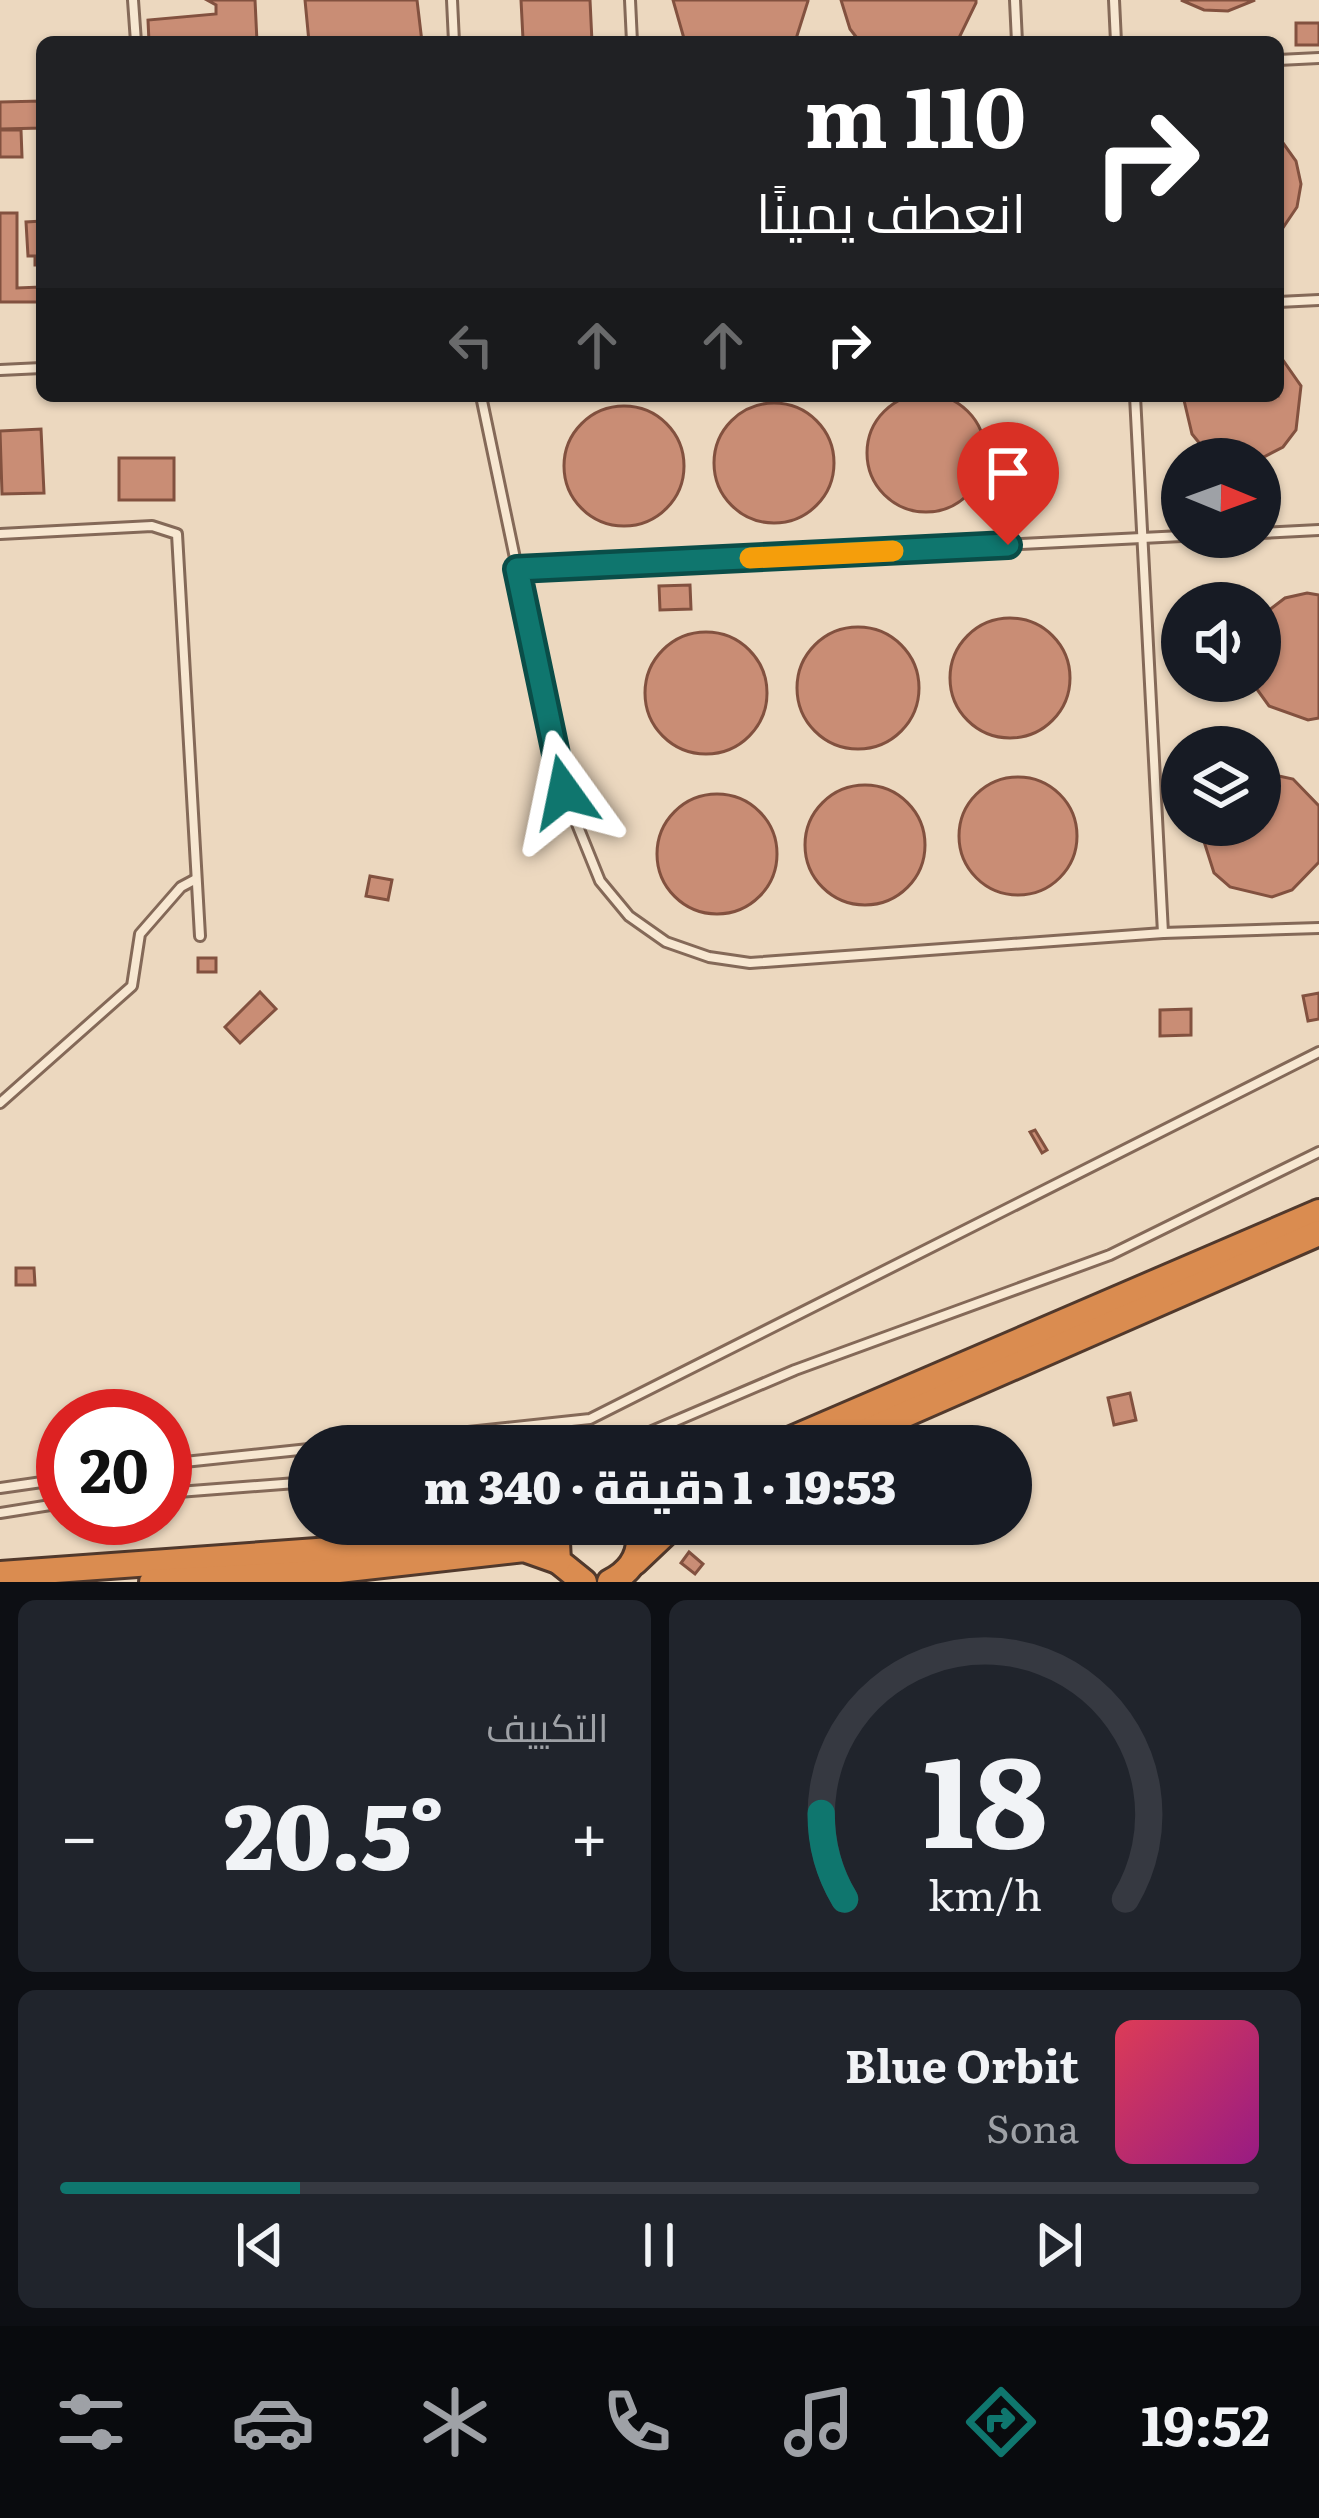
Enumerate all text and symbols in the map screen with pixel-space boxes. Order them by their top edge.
text: 110 m [804,49,1026,174]
icon: right [1068,84,1224,240]
text: انعطف يمينًا [756,169,1026,250]
icon: left [438,312,504,378]
icon: ahead [564,312,630,378]
icon: ahead [690,312,756,378]
icon: right [816,312,882,378]
pin [957,422,1059,545]
north arrow [1161,438,1281,558]
map controls [1161,438,1281,846]
icon: arrive [975,440,1041,506]
button: sound [1161,582,1281,702]
button: layers [1161,726,1281,846]
position arrow [501,729,627,855]
speed limit sign: 20 [36,1389,192,1545]
text: 19:53 · 1 دقيقة · 340 m [424,1451,896,1518]
text: التكييف [486,1696,609,1754]
text: 18 [922,1701,1047,1886]
text: 20.5° [224,1764,445,1898]
text: − [60,1783,98,1881]
text: + [570,1783,609,1881]
text: km/h [928,1861,1042,1924]
text: Blue Orbit [845,2030,1079,2097]
text: Sona [986,2097,1079,2155]
icon: previous [227,2212,293,2278]
icon: pause [626,2212,692,2278]
icon: next [1026,2212,1092,2278]
icon: filters [49,2380,133,2464]
icon: car [231,2380,315,2464]
icon: climate [413,2380,497,2464]
icon: phone [595,2380,679,2464]
icon: music [777,2380,861,2464]
icon: directions [959,2380,1043,2464]
text: 19:52 [1141,2382,1270,2463]

